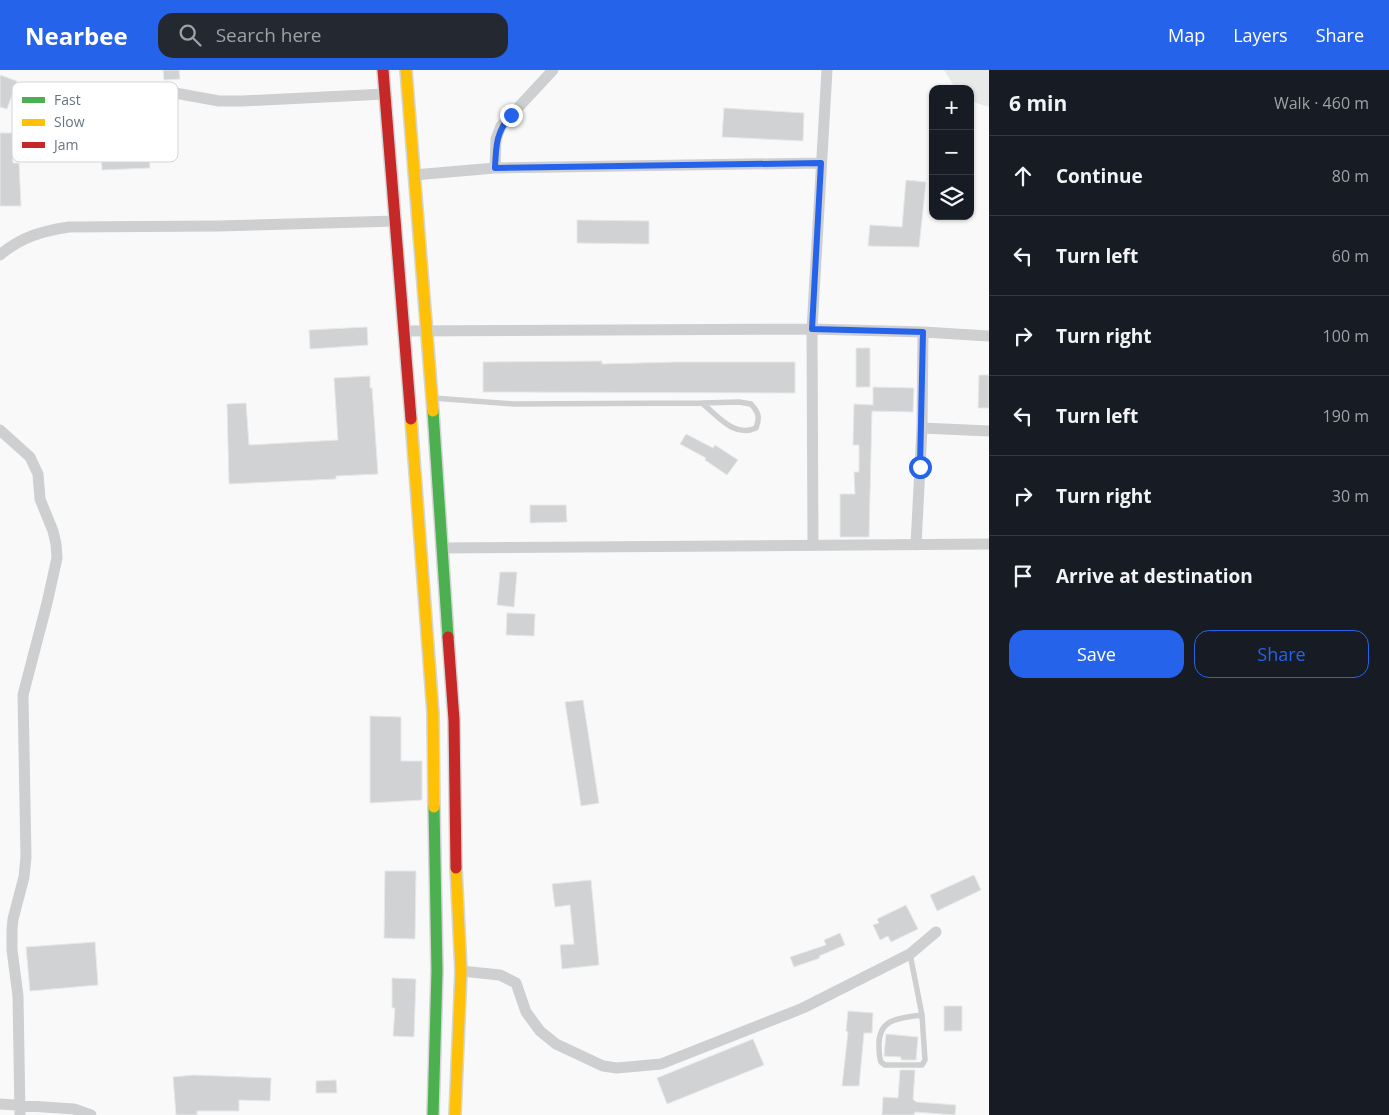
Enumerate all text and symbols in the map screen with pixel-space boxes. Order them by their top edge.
search box [158,13,508,58]
text: Nearbee [25,19,128,52]
icon: search [176,21,204,49]
text: Search here [216,22,322,48]
text: Map [1168,23,1205,47]
text: Layers [1233,23,1288,47]
text: Share [1316,23,1364,47]
legend [12,82,178,162]
map controls [929,85,974,220]
button: + [929,85,974,130]
text: 6 min [1009,89,1067,117]
text: Fast [54,90,81,109]
text: Walk · 460 m [1274,92,1369,114]
route end [500,104,523,127]
text: Slow [54,112,85,131]
button: − [929,130,974,175]
text: Jam [52,135,79,154]
icon: ahead [1009,162,1037,190]
text: Continue [1056,163,1143,189]
text: 80 m [1332,165,1369,187]
button: layers [929,175,974,220]
icon: left [1009,242,1037,270]
text: Turn left [1056,243,1138,269]
text: 60 m [1332,245,1369,267]
icon: right [1009,322,1037,350]
text: Turn right [1056,323,1151,349]
text: 100 m [1323,325,1369,347]
icon: left [1009,402,1037,430]
text: Turn left [1056,403,1138,429]
text: 190 m [1323,405,1369,427]
route start [909,456,932,479]
icon: right [1009,482,1037,510]
text: Turn right [1056,483,1151,509]
text: 30 m [1332,485,1369,507]
icon: arrive [1009,562,1037,590]
text: Arrive at destination [1056,563,1253,589]
button: Save [1009,630,1184,678]
button: Share [1194,630,1369,678]

